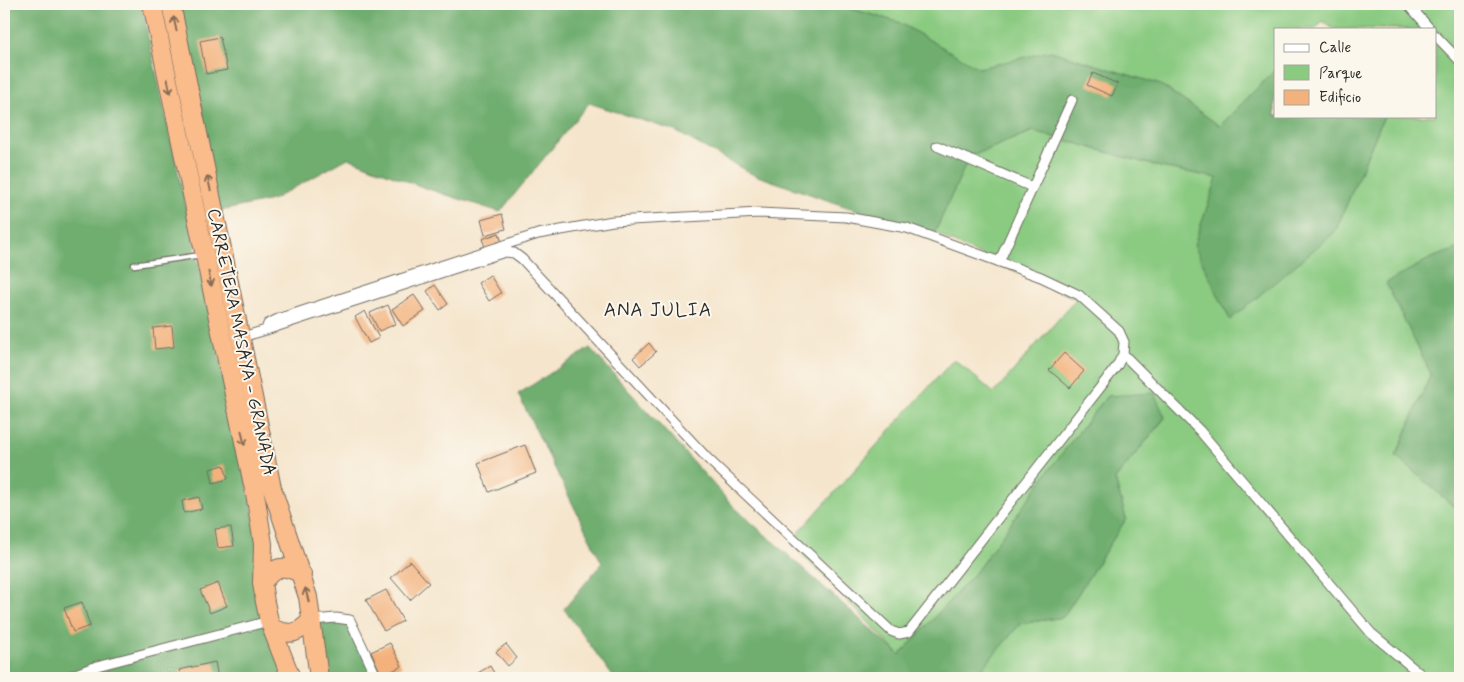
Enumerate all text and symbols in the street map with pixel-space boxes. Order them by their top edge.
one-way arrow [170,16,179,32]
legend [1274,28,1436,118]
text: Calle [1319,38,1351,58]
text: Parque [1319,64,1362,84]
one-way arrow [165,77,175,93]
text: Edificio [1319,88,1361,108]
one-way arrow [204,175,213,191]
street label: CARRETERA MASAYA - GRANADA [201,206,281,478]
one-way arrow [206,270,216,286]
district label: ANA JULIA [604,298,712,323]
one-way arrow [239,430,248,446]
one-way arrow [302,588,312,604]

